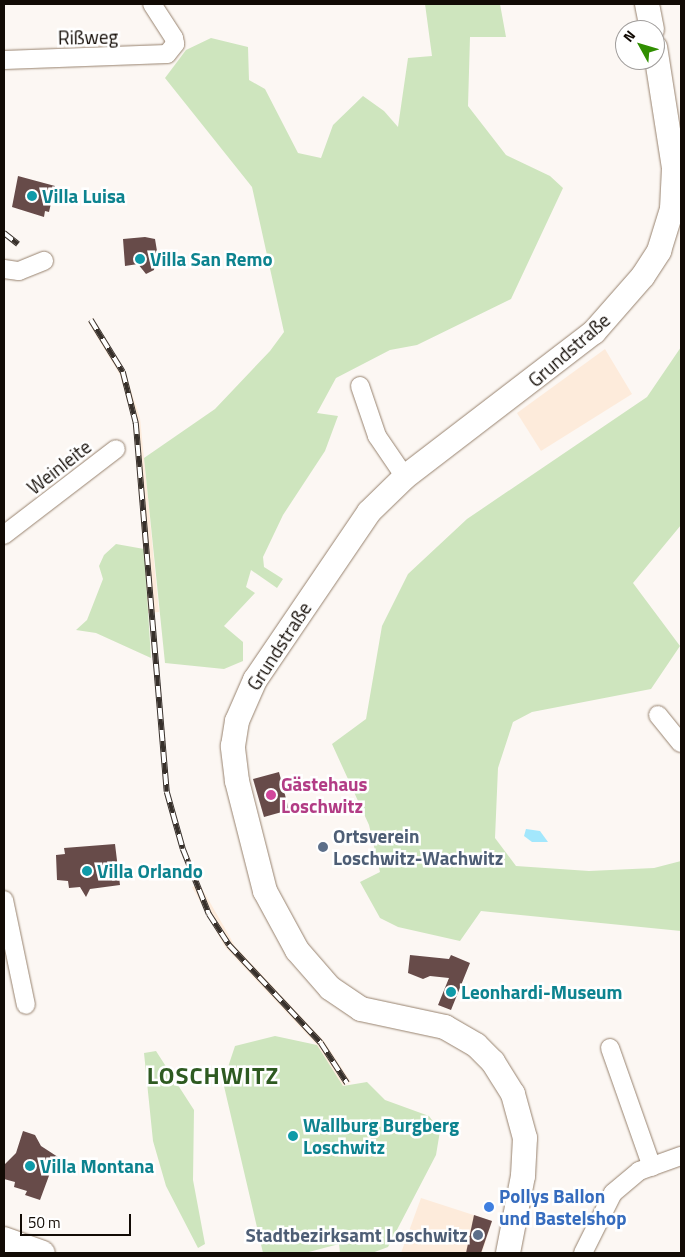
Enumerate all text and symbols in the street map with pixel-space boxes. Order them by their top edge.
north arrow [615,20,665,70]
street label: Rißweg [58,25,118,49]
text: N [618,26,640,46]
place label: Villa Luisa [42,185,126,207]
marker: Villa Luisa [26,190,38,202]
place label: Villa San Remo [150,248,273,270]
marker: Villa San Remo [134,253,146,265]
street label: Grundstraße [524,308,614,392]
street label: Weinleite [23,435,95,499]
street label: Grundstraße [242,598,316,694]
place label: Gästehaus Loschwitz [281,773,368,817]
marker: Gästehaus Loschwitz [265,789,277,801]
place label: Ortsverein Loschwitz-Wachwitz [333,825,503,869]
marker: Ortsverein Loschwitz-Wachwitz [317,841,329,853]
place label: Villa Orlando [97,860,203,882]
marker: Villa Orlando [81,865,93,877]
place label: Leonhardi-Museum [461,981,623,1003]
marker: Leonhardi-Museum [445,986,457,998]
district label: LOSCHWITZ [146,1062,280,1090]
place label: Wallburg Burgberg Loschwitz [303,1114,459,1158]
marker: Wallburg Burgberg Loschwitz [287,1130,299,1142]
place label: Villa Montana [40,1155,154,1177]
marker: Villa Montana [24,1160,36,1172]
place label: Pollys Ballon und Bastelshop [499,1185,627,1229]
marker: Pollys Ballon und Bastelshop [483,1201,495,1213]
scale bar [22,1204,134,1236]
text: 50 m [28,1211,61,1234]
place label: Stadtbezirksamt Loschwitz [246,1224,468,1246]
marker: Stadtbezirksamt Loschwitz [472,1229,484,1241]

